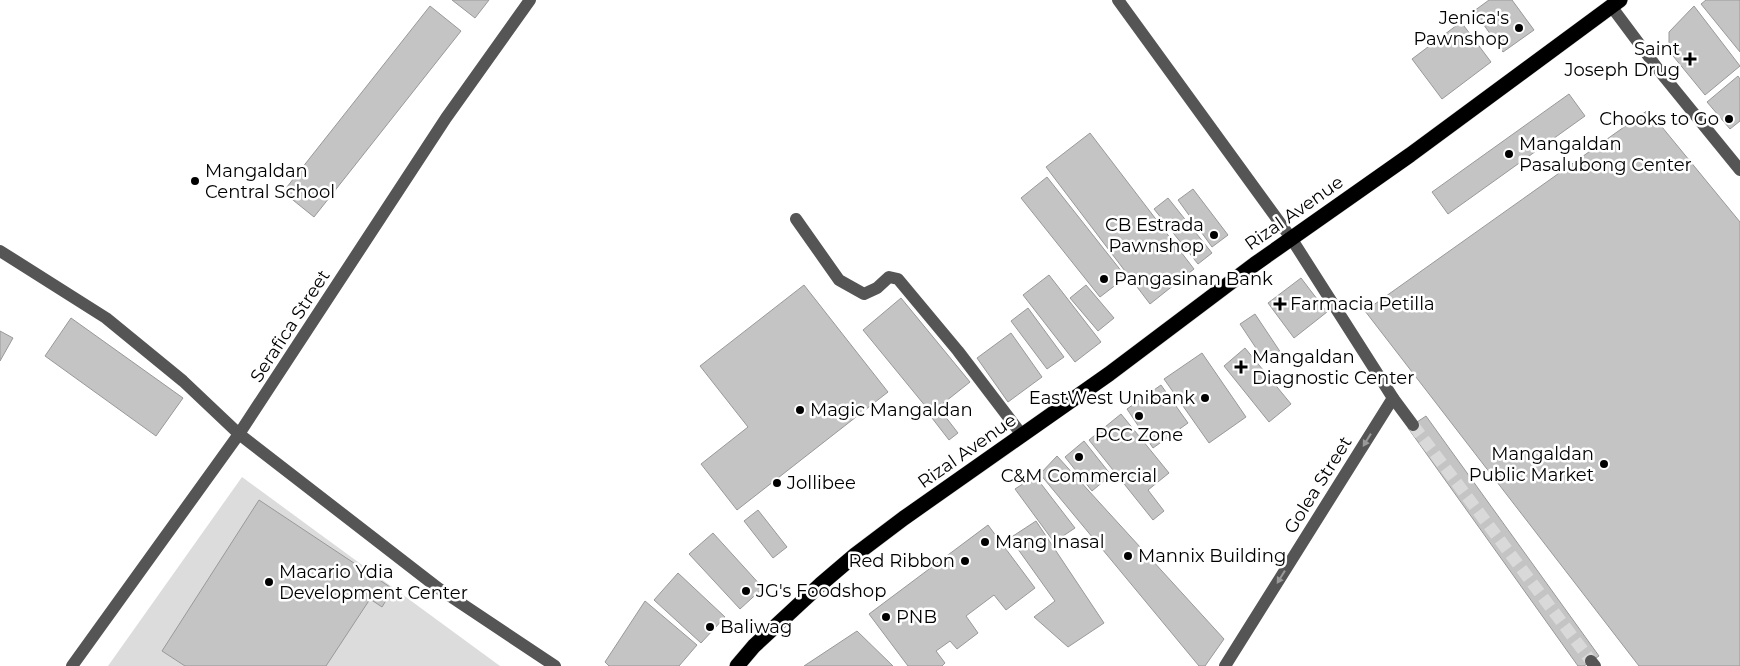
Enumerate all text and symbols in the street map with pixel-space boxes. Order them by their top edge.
place label: Jenica's Pawnshop [1413,7,1509,50]
marker: Jenica's Pawnshop [1513,22,1525,34]
place label: Saint Joseph Drug [1563,38,1680,81]
marker: Saint Joseph Drug [1684,53,1696,65]
place label: Chooks to Go [1599,108,1719,130]
marker: Chooks to Go [1723,113,1735,125]
place label: Mangaldan Pasalubong Center [1519,133,1692,176]
marker: Mangaldan Pasalubong Center [1503,148,1515,160]
place label: Mangaldan Central School [205,160,335,203]
street label: Rizal Avenue [1241,171,1348,255]
marker: Mangaldan Central School [189,175,201,187]
place label: CB Estrada Pawnshop [1105,214,1204,257]
marker: CB Estrada Pawnshop [1208,229,1220,241]
street label: Serafica Street [245,266,335,386]
place label: Pangasinan Bank [1114,268,1273,290]
marker: Pangasinan Bank [1098,273,1110,285]
place label: Farmacia Petilla [1290,293,1435,315]
marker: Farmacia Petilla [1274,298,1286,310]
place label: Mangaldan Diagnostic Center [1252,346,1414,389]
marker: Mangaldan Diagnostic Center [1234,360,1248,374]
place label: EastWest Unibank [1029,387,1195,409]
marker: EastWest Unibank [1199,392,1211,404]
place label: Magic Mangaldan [810,399,973,421]
marker: Magic Mangaldan [794,404,806,416]
street label: Rizal Avenue [914,409,1021,493]
marker: PCC Zone [1133,410,1145,422]
place label: PCC Zone [1095,424,1183,446]
street label: Golea Street [1279,432,1357,538]
one-way arrow [1363,433,1372,446]
place label: Mangaldan Public Market [1469,443,1594,486]
marker: C&M Commercial [1073,451,1085,463]
marker: Mangaldan Public Market [1598,458,1610,470]
place label: C&M Commercial [1001,465,1157,487]
place label: Jollibee [786,472,856,494]
marker: Jollibee [771,477,783,489]
place label: Mang Inasal [995,531,1105,553]
marker: Mang Inasal [979,536,991,548]
place label: Mannix Building [1138,545,1286,567]
place label: Red Ribbon [848,550,955,572]
marker: Mannix Building [1122,550,1134,562]
marker: Red Ribbon [959,555,971,567]
place label: Macario Ydia Development Center [279,561,468,604]
one-way arrow [1276,571,1286,584]
marker: Macario Ydia Development Center [263,576,275,588]
place label: JG's Foodshop [755,580,886,602]
marker: JG's Foodshop [740,585,752,597]
place label: PNB [896,606,937,628]
marker: PNB [880,611,892,623]
place label: Baliwag [720,616,792,638]
marker: Baliwag [704,621,716,633]

